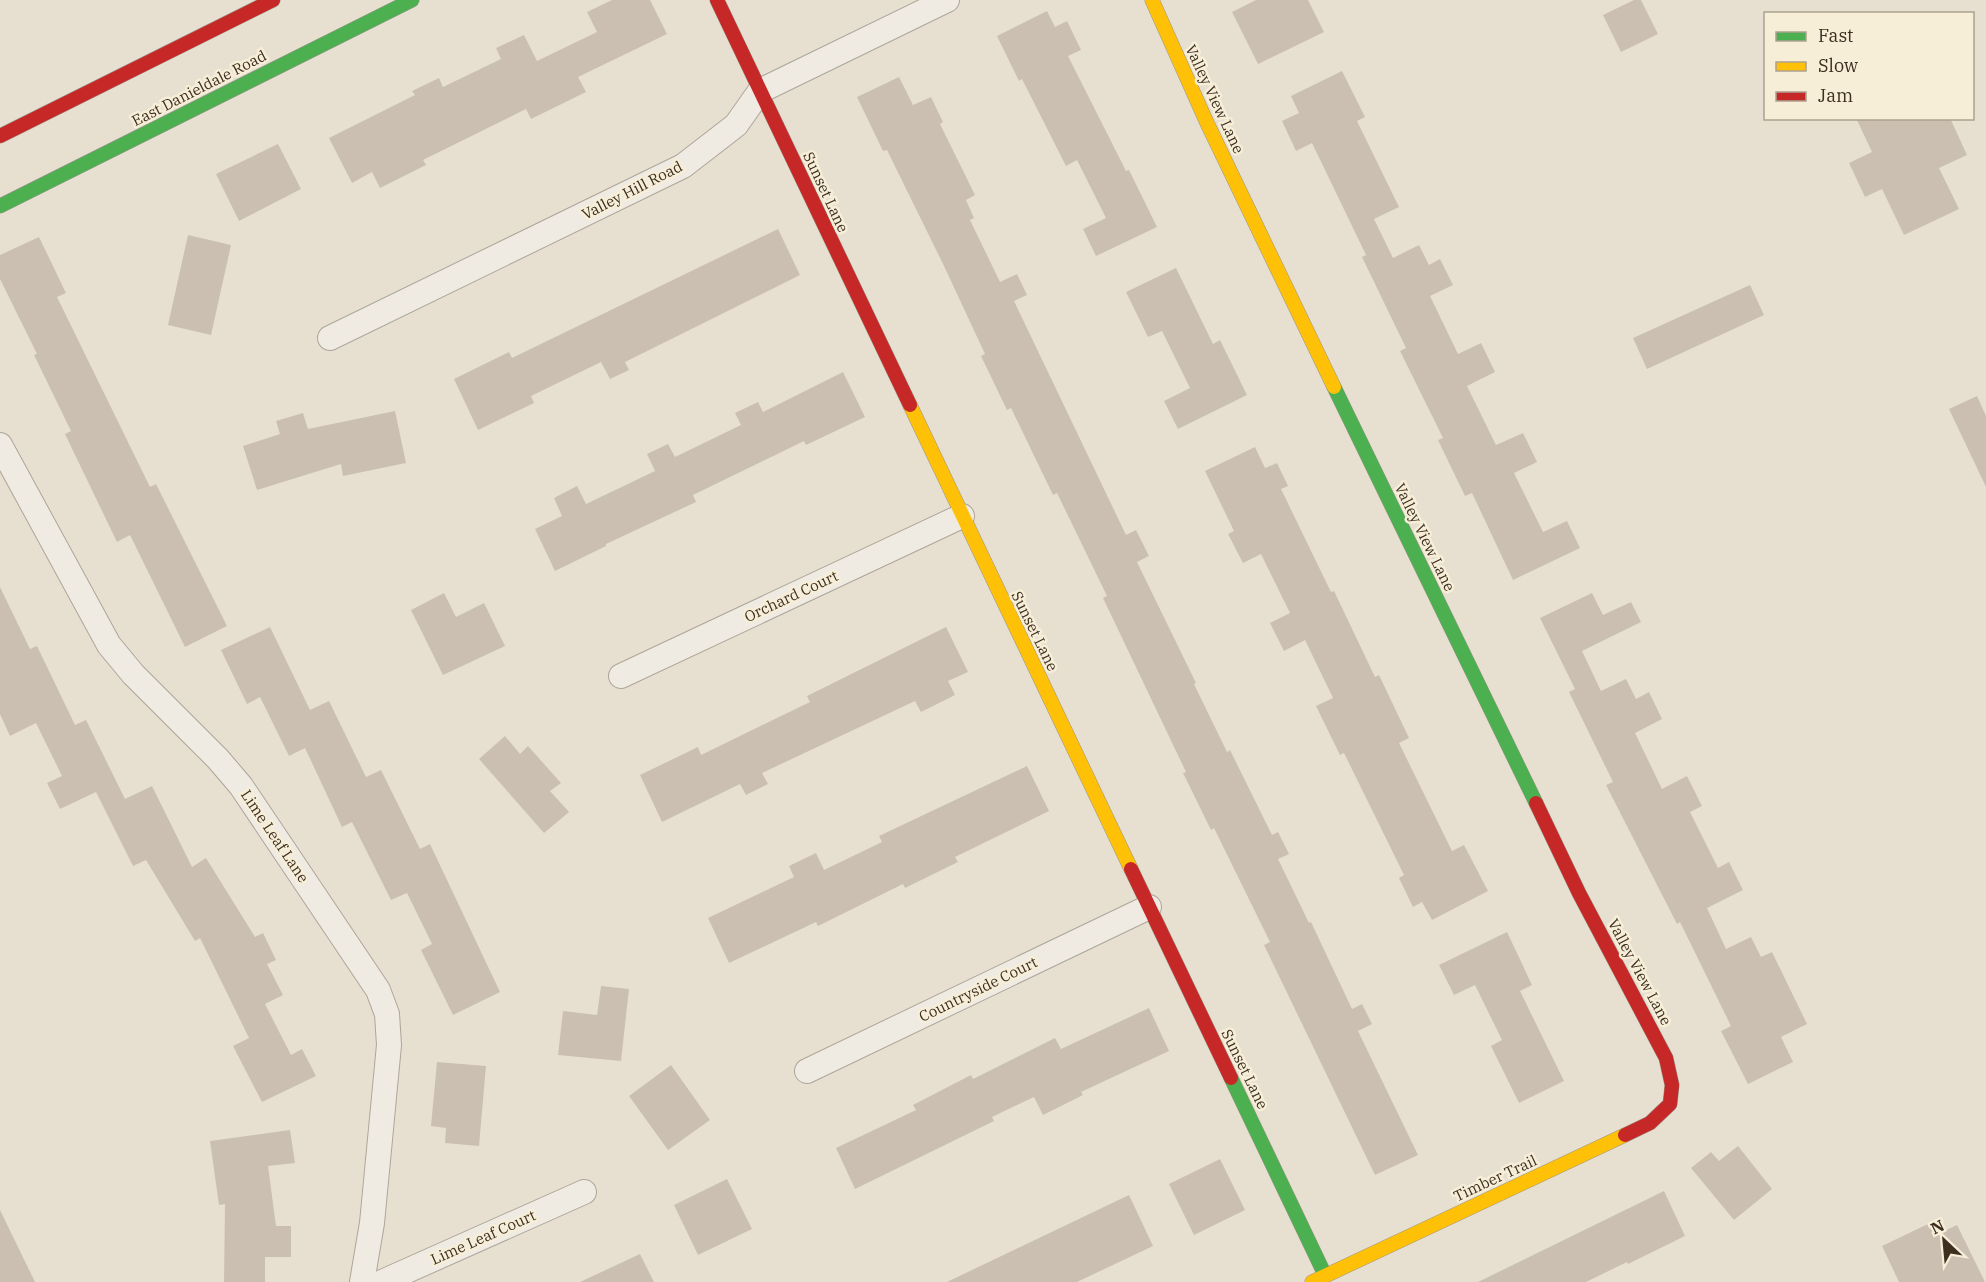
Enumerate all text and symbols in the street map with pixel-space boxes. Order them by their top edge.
legend [1764,12,1974,120]
text: Fast [1818,24,1853,47]
street label: Valley View Lane [1181,42,1249,156]
street label: East Danieldale Road [129,46,269,130]
text: Slow [1818,54,1858,77]
text: Jam [1818,84,1853,107]
street label: Sunset Lane [799,149,853,235]
street label: Valley Hill Road [578,156,686,224]
street label: Valley View Lane [1391,480,1459,594]
street label: Orchard Court [741,566,841,626]
street label: Sunset Lane [1007,588,1063,674]
street label: Lime Leaf Lane [237,786,313,886]
street label: Valley View Lane [1604,915,1676,1029]
street label: Countryside Court [916,952,1040,1026]
street label: Sunset Lane [1217,1026,1273,1112]
street label: Timber Trail [1450,1150,1540,1206]
street label: Lime Leaf Court [428,1205,538,1269]
north arrow [1914,1210,1974,1270]
text: N [1927,1215,1947,1238]

